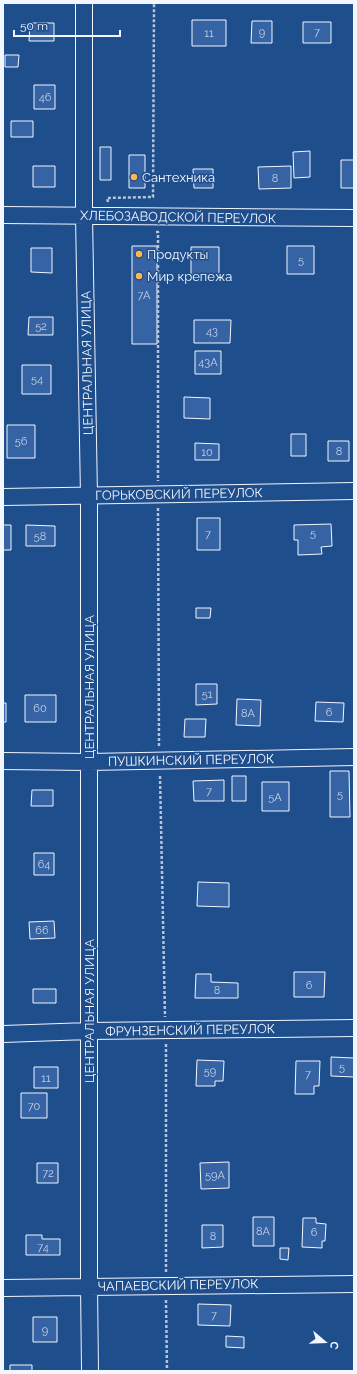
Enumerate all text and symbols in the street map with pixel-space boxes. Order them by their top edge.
scale bar [14,12,120,38]
text: 50 m [20,19,48,33]
house number: 9 [259,26,265,39]
house number: 7 [314,26,320,39]
house number: 11 [204,27,214,40]
house number: 46 [39,91,52,104]
place label: Сантехника [142,170,215,185]
marker: Сантехника [129,172,139,182]
house number: 8 [272,172,278,185]
street label: ХЛЕБОЗАВОДСКОЙ ПЕРЕУЛОК [80,208,276,226]
place label: Продукты [147,247,208,262]
marker: Продукты [134,249,144,259]
house number: 5 [298,254,304,267]
place label: Мир крепежа [147,269,232,284]
marker: Мир крепежа [134,271,144,281]
house number: 7А [138,289,151,302]
street label: ЦЕНТРАЛЬНАЯ УЛИЦА [78,291,96,435]
house number: 52 [35,320,47,333]
house number: 43 [206,325,218,338]
house number: 43А [198,356,218,369]
house number: 54 [31,373,43,386]
house number: 56 [15,435,28,448]
house number: 8 [336,445,342,458]
house number: 10 [201,446,213,459]
street label: ГОРЬКОВСКИЙ ПЕРЕУЛОК [95,485,263,503]
house number: 5 [310,527,316,540]
house number: 7 [205,528,211,541]
house number: 58 [34,530,46,543]
street label: ЦЕНТРАЛЬНАЯ УЛИЦА [82,615,97,759]
house number: 51 [202,688,213,701]
house number: 60 [33,702,47,715]
house number: 6 [326,706,333,719]
house number: 8А [241,707,255,720]
street label: ПУШКИНСКИЙ ПЕРЕУЛОК [108,751,274,769]
house number: 7 [206,785,212,798]
house number: 5 [337,788,343,801]
house number: 5А [268,791,282,804]
house number: 64 [38,858,50,871]
house number: 66 [35,924,49,937]
street label: ЦЕНТРАЛЬНАЯ УЛИЦА [82,939,97,1083]
house number: 6 [306,979,313,992]
house number: 8 [214,984,220,997]
street label: ФРУНЗЕНСКИЙ ПЕРЕУЛОК [105,1021,275,1039]
house number: 5 [339,1061,345,1074]
house number: 59 [204,1065,216,1078]
house number: 7 [305,1068,311,1081]
house number: 11 [41,1072,51,1085]
house number: 70 [28,1100,41,1113]
house number: 72 [42,1167,54,1180]
house number: 59А [205,1169,225,1182]
house number: 8А [256,1225,270,1238]
house number: 6 [311,1226,318,1239]
house number: 8 [210,1230,216,1243]
house number: 74 [37,1241,49,1254]
street label: ЧАПАЕВСКИЙ ПЕРЕУЛОК [98,1276,258,1294]
house number: 7 [211,1309,217,1322]
north arrow [305,1322,345,1362]
house number: 9 [42,1324,48,1337]
text: С [326,1339,341,1351]

